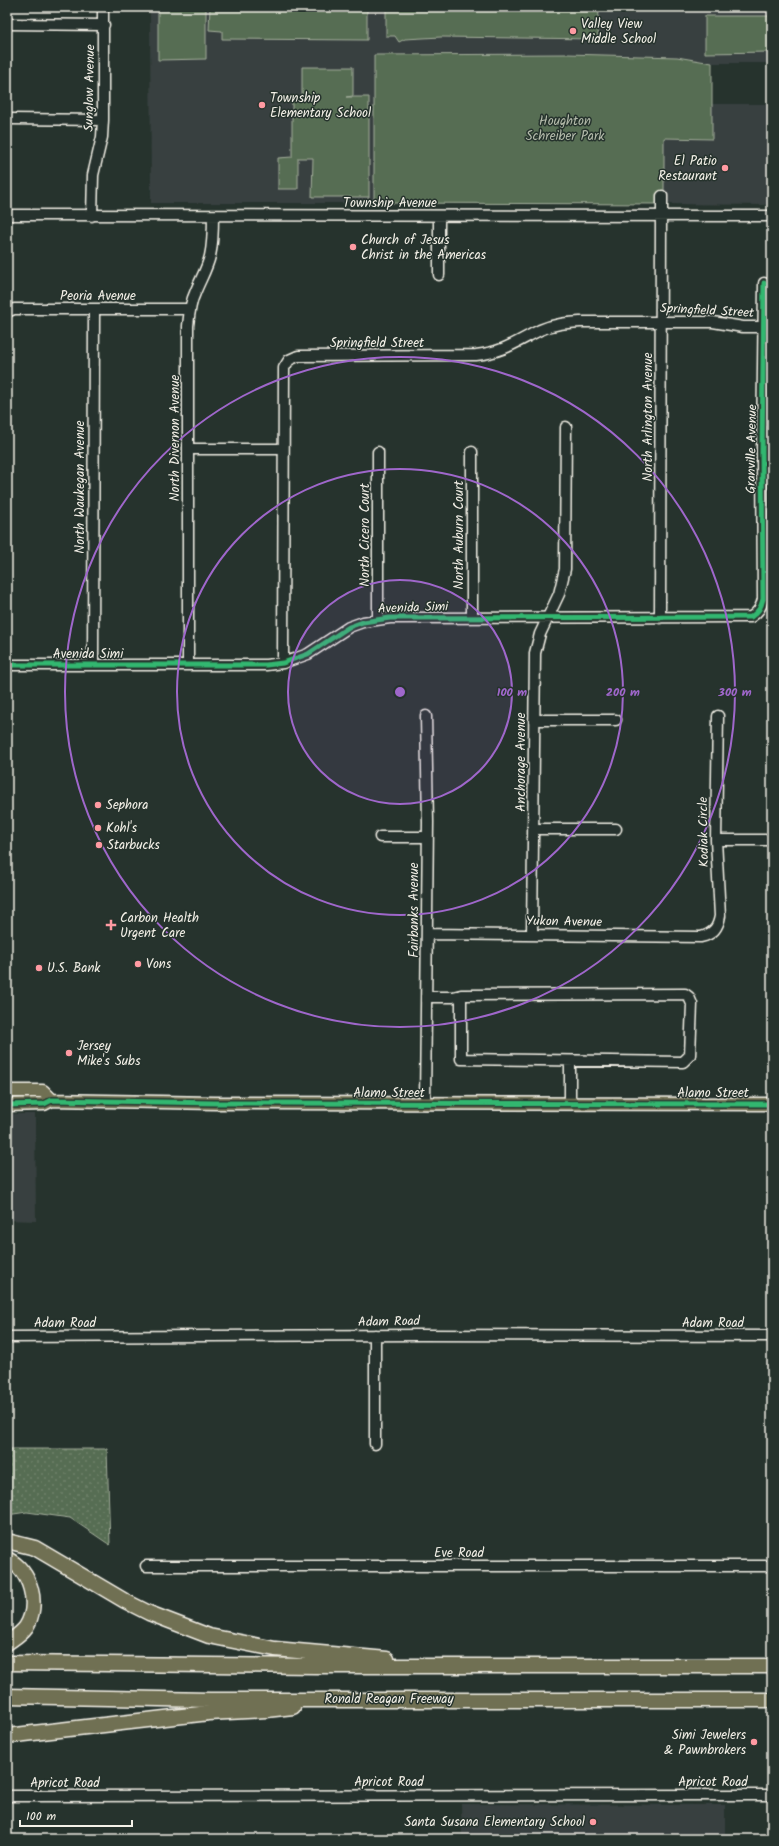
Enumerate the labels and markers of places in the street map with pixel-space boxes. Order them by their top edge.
place label: Valley View Middle School [581,14,656,50]
marker: Valley View Middle School [568,26,578,36]
place label: Township Elementary School [270,88,371,124]
marker: Township Elementary School [257,100,267,110]
place label: El Patio Restaurant [658,151,718,187]
marker: El Patio Restaurant [720,163,730,173]
place label: Church of Jesus Christ in the Americas [361,230,487,266]
marker: Church of Jesus Christ in the Americas [348,242,358,252]
centre of rings [393,685,407,699]
place label: Sephora [106,795,148,816]
marker: Sephora [93,800,103,810]
place label: Kohl's [106,818,138,839]
marker: Kohl's [93,823,103,833]
place label: Starbucks [107,835,160,856]
marker: Starbucks [94,840,104,850]
place label: Carbon Health Urgent Care [120,908,199,944]
marker: Carbon Health Urgent Care [105,919,117,931]
place label: Vons [146,954,172,975]
place label: U.S. Bank [47,958,101,979]
marker: Vons [133,959,143,969]
marker: U.S. Bank [34,963,44,973]
place label: Jersey Mike's Subs [77,1036,141,1072]
marker: Jersey Mike's Subs [64,1048,74,1058]
place label: Simi Jewelers & Pawnbrokers [664,1725,746,1761]
marker: Simi Jewelers & Pawnbrokers [749,1737,759,1747]
place label: Santa Susana Elementary School [405,1812,585,1833]
marker: Santa Susana Elementary School [588,1817,598,1827]

